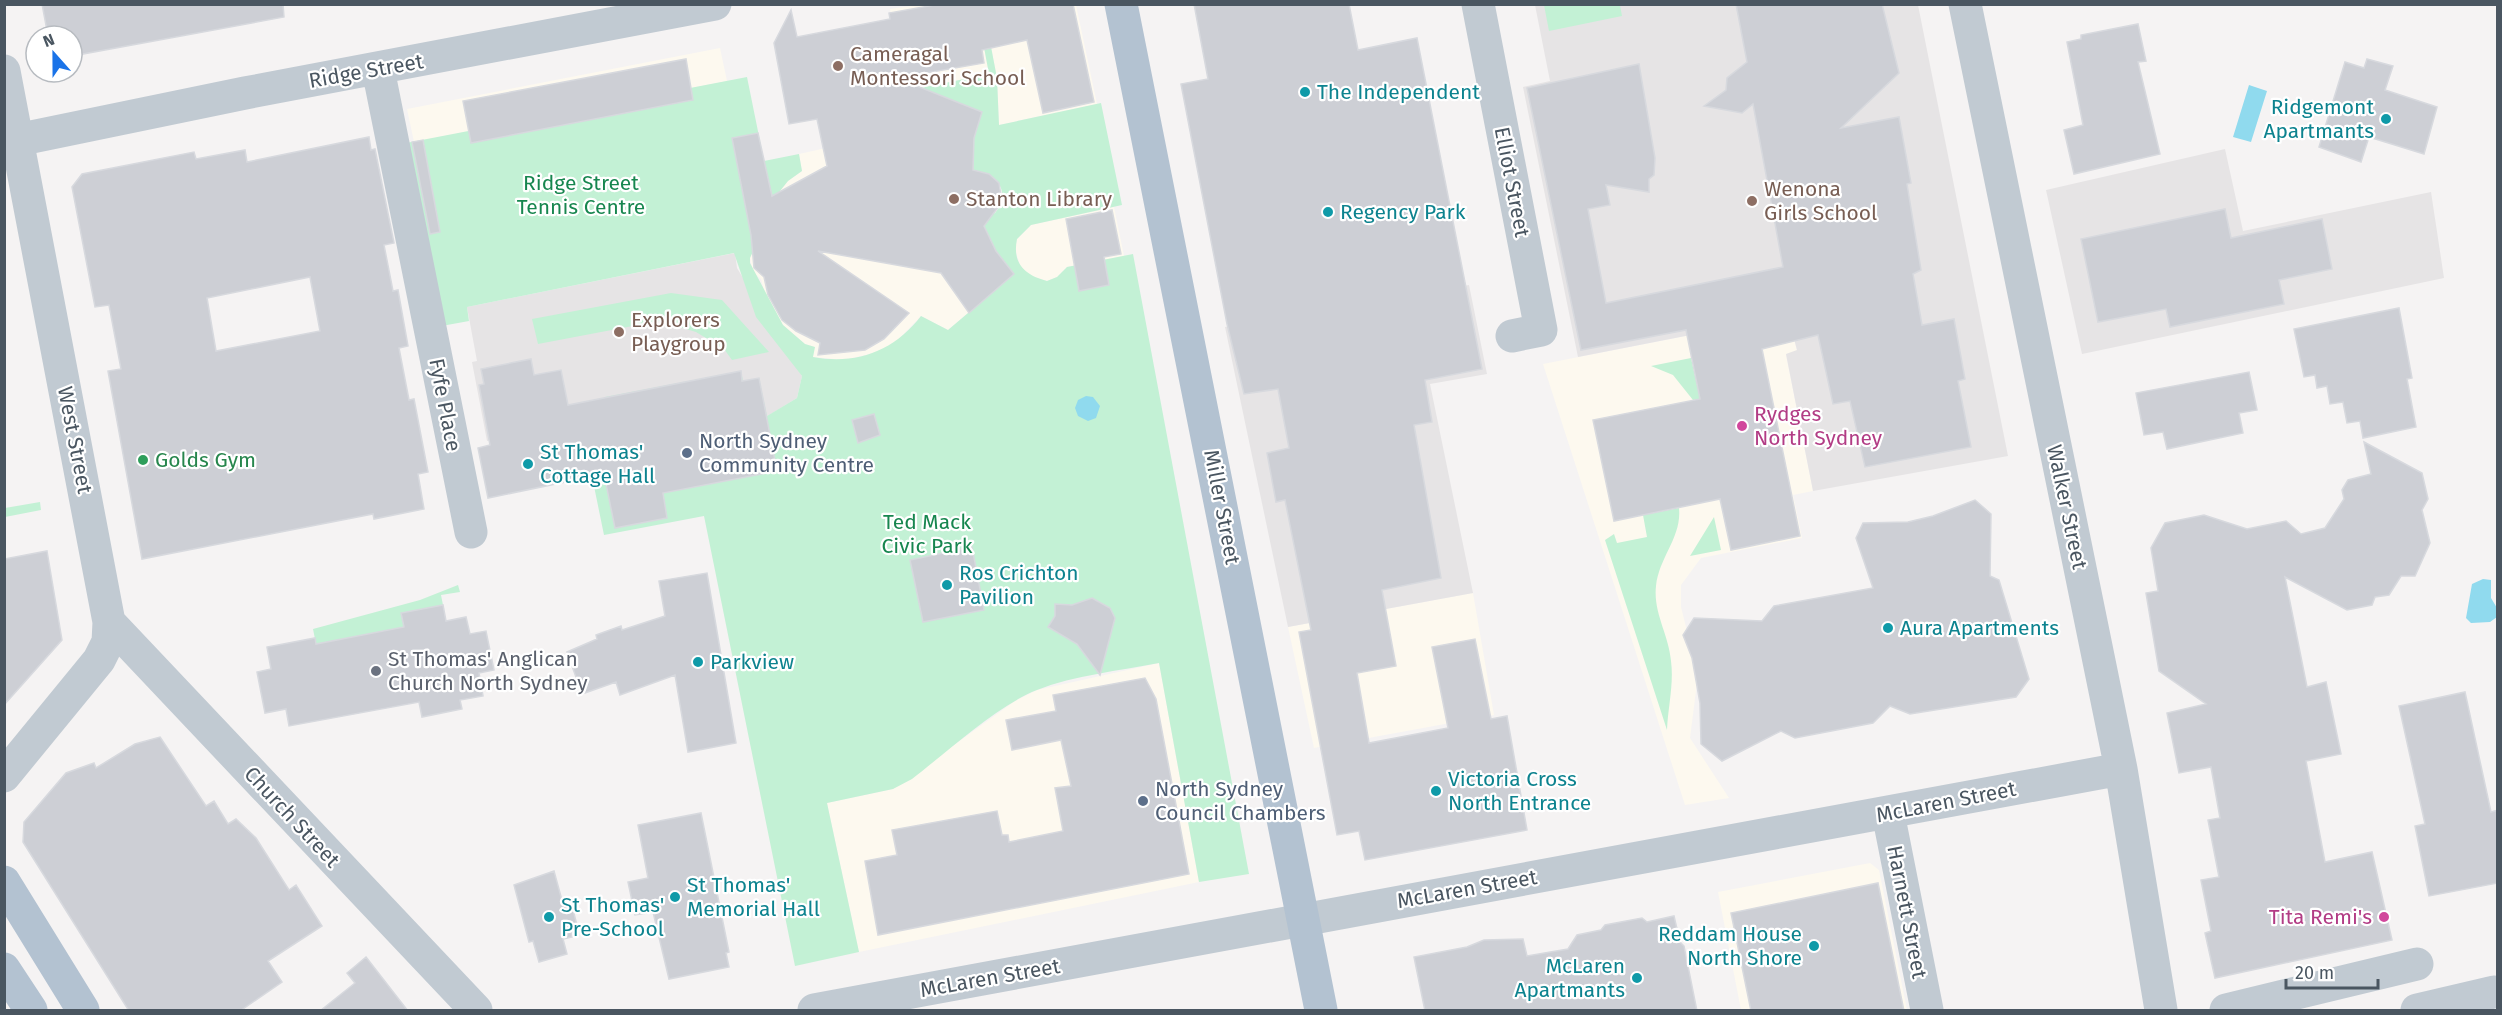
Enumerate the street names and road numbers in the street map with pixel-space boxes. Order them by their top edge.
street label: Ridge Street [307,48,426,94]
street label: Elliot Street [1489,125,1535,240]
street label: Fyfe Place [423,356,467,454]
street label: West Street [52,384,98,496]
street label: Walker Street [2041,442,2093,572]
street label: Miller Street [1198,447,1246,567]
street label: Church Street [239,761,346,873]
street label: McLaren Street [1874,776,2018,828]
street label: Harnett Street [1881,843,1933,981]
street label: McLaren Street [1395,864,1539,914]
street label: McLaren Street [918,953,1062,1003]

